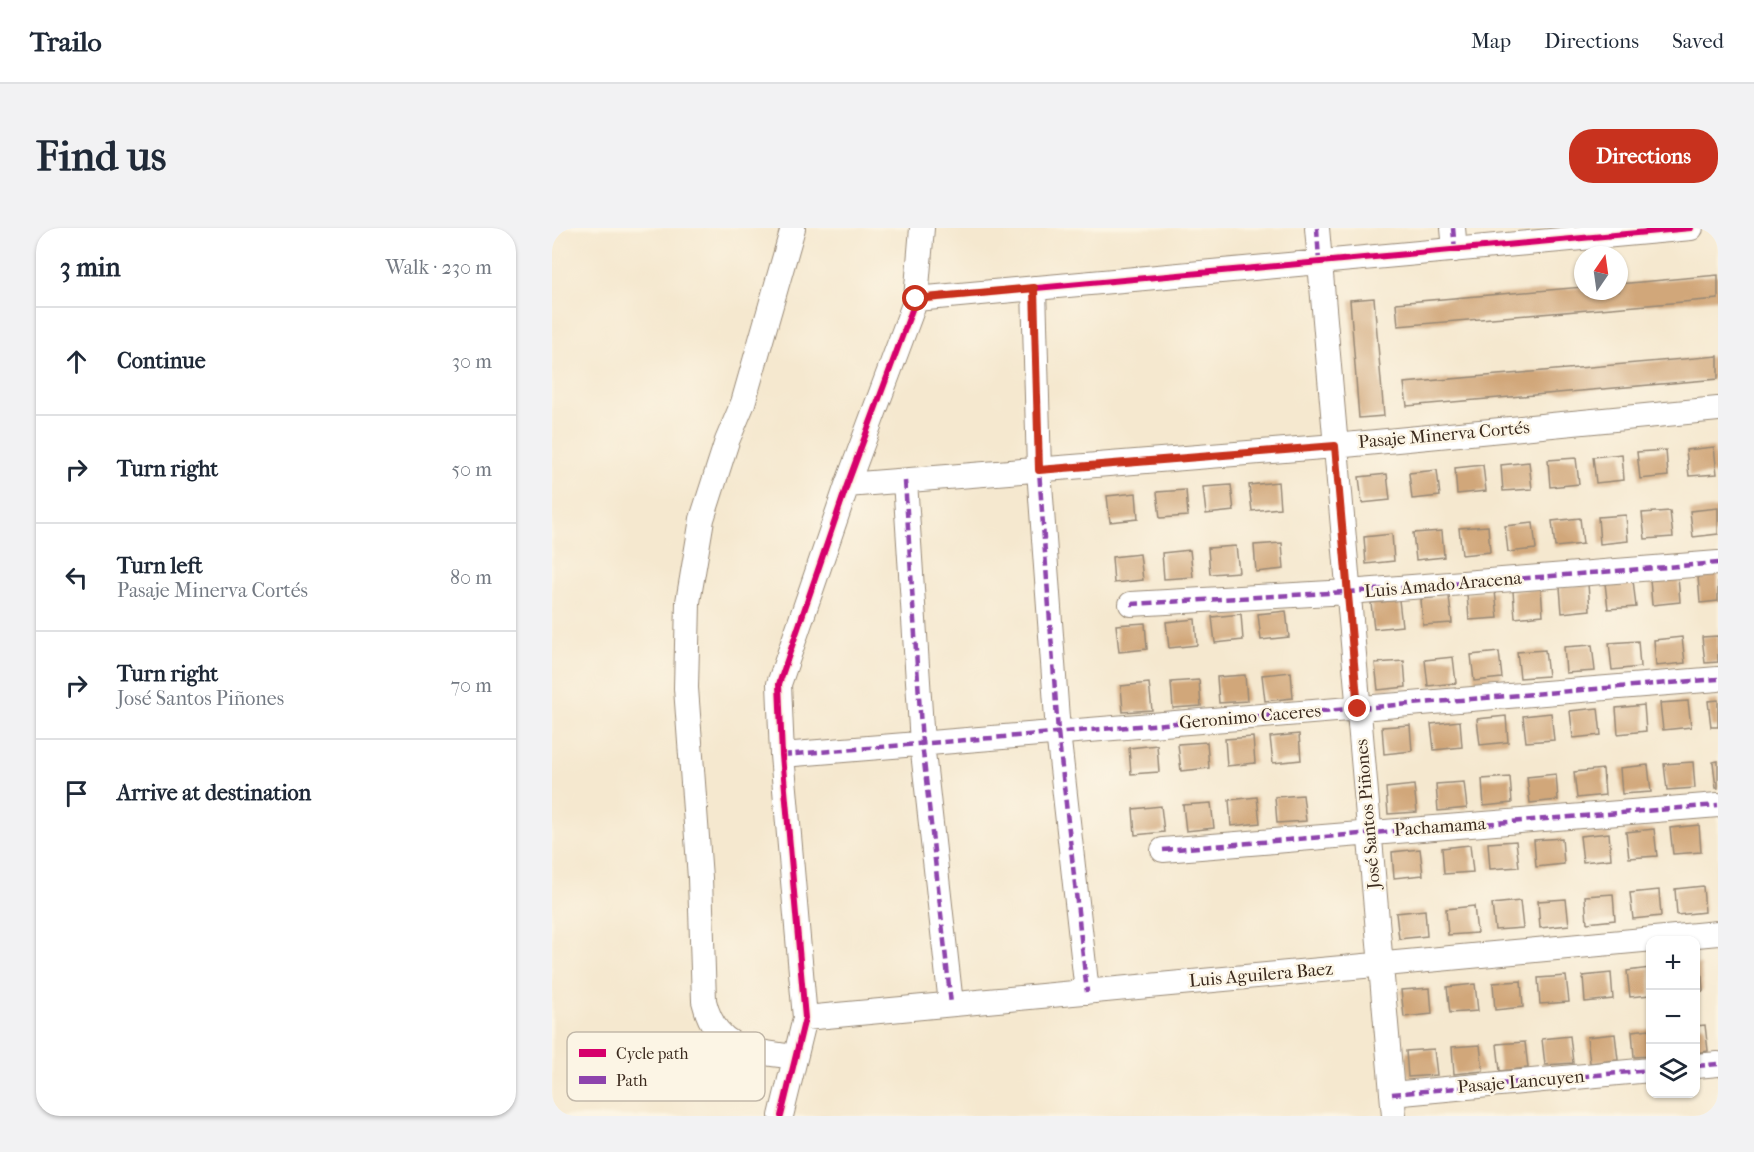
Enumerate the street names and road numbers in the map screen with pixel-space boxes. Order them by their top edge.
street label: Pasaje Minerva Cortés [1357,417,1531,453]
street label: Luis Amado Aracena [1363,568,1523,602]
street label: Geronimo Caceres [1178,700,1322,734]
street label: José Santos Piñones [1351,738,1385,892]
street label: Pachamama [1393,813,1487,841]
street label: Luis Aguilera Baez [1188,958,1334,992]
street label: Pasaje Lancuyen [1457,1066,1586,1098]

